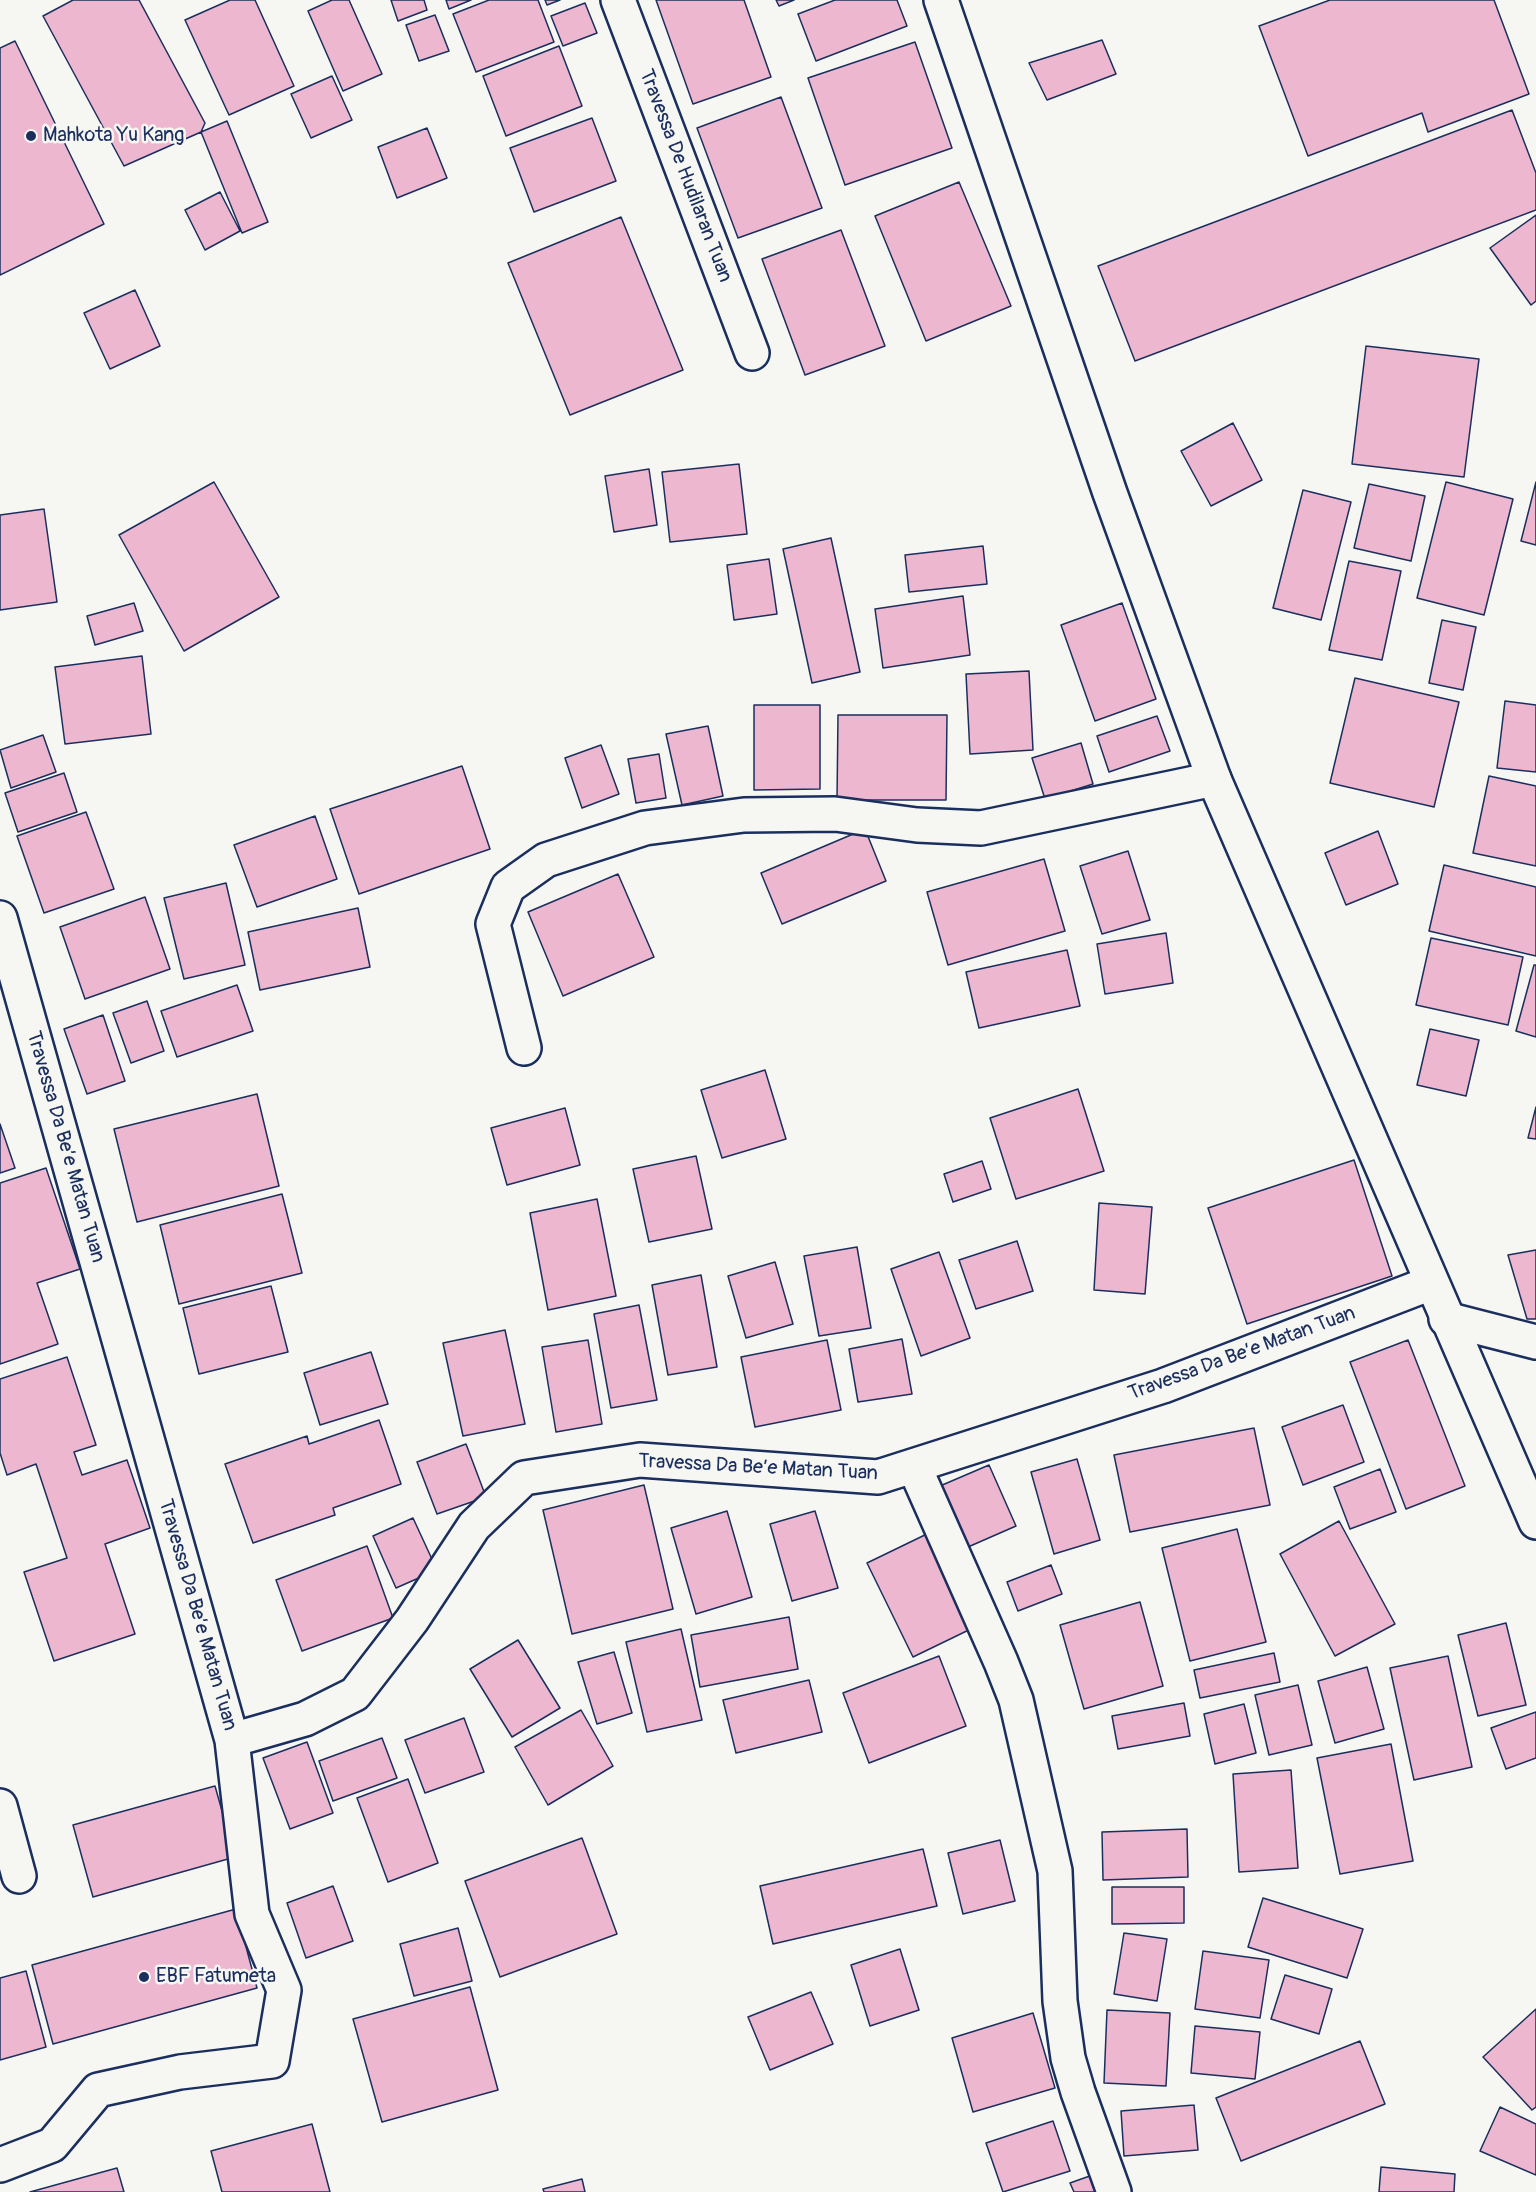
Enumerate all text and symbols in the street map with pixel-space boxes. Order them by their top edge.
street label: Travessa De Hudilaran Tuan [633,66,737,286]
place label: Mahkota Yu Kang [43,124,184,148]
marker: Mahkota Yu Kang [24,129,38,143]
street label: Travessa Da Be’e Matan Tuan [20,1028,110,1266]
street label: Travessa Da Be’e Matan Tuan [1125,1302,1359,1406]
street label: Travessa Da Be’e Matan Tuan [638,1450,878,1486]
street label: Travessa Da Be’e Matan Tuan [152,1496,242,1734]
place label: EBF Fatumeta [156,1965,276,1989]
marker: EBF Fatumeta [137,1970,151,1984]

